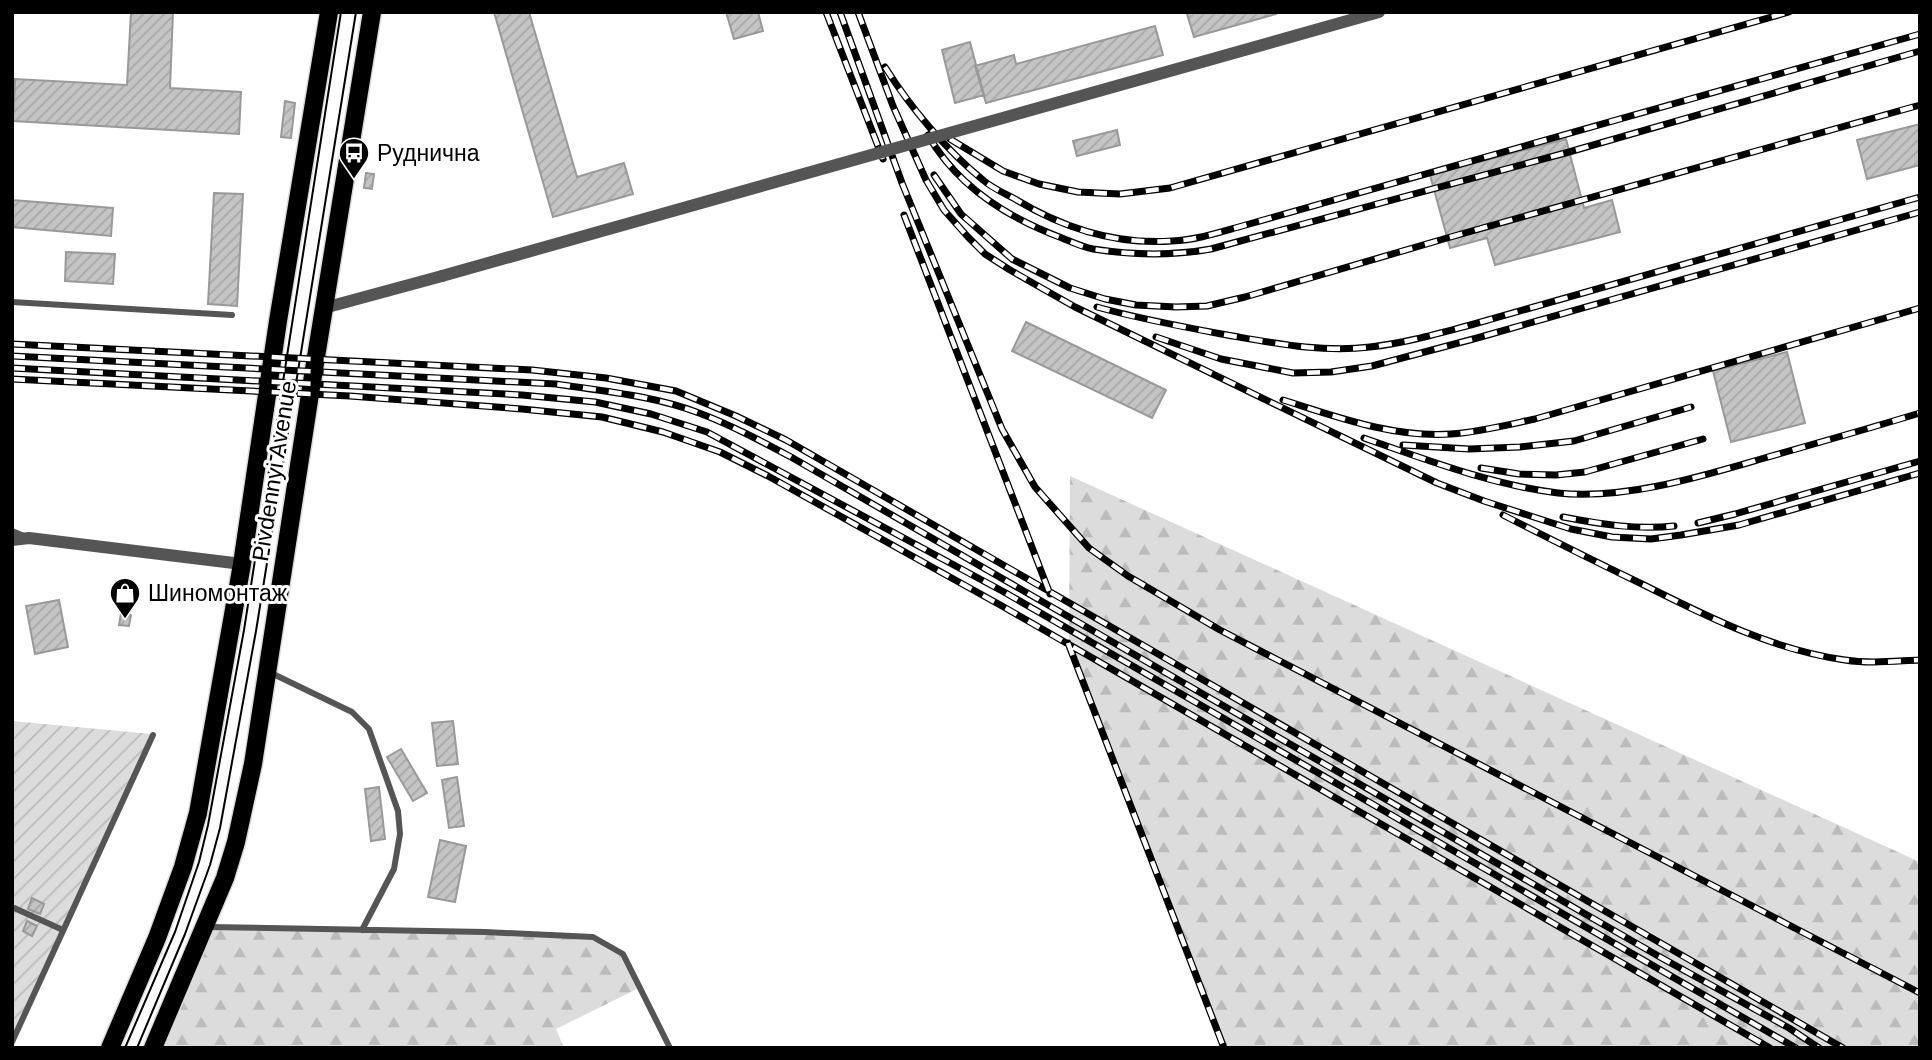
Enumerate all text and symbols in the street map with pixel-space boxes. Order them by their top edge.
bus stop icon: Руднична [337,136,371,180]
place label: Руднична [377,140,480,166]
street label: Pivdennyi Avenue [247,379,301,563]
shop icon: Шиномонтаж [108,576,142,620]
place label: Шиномонтаж [148,580,288,606]

